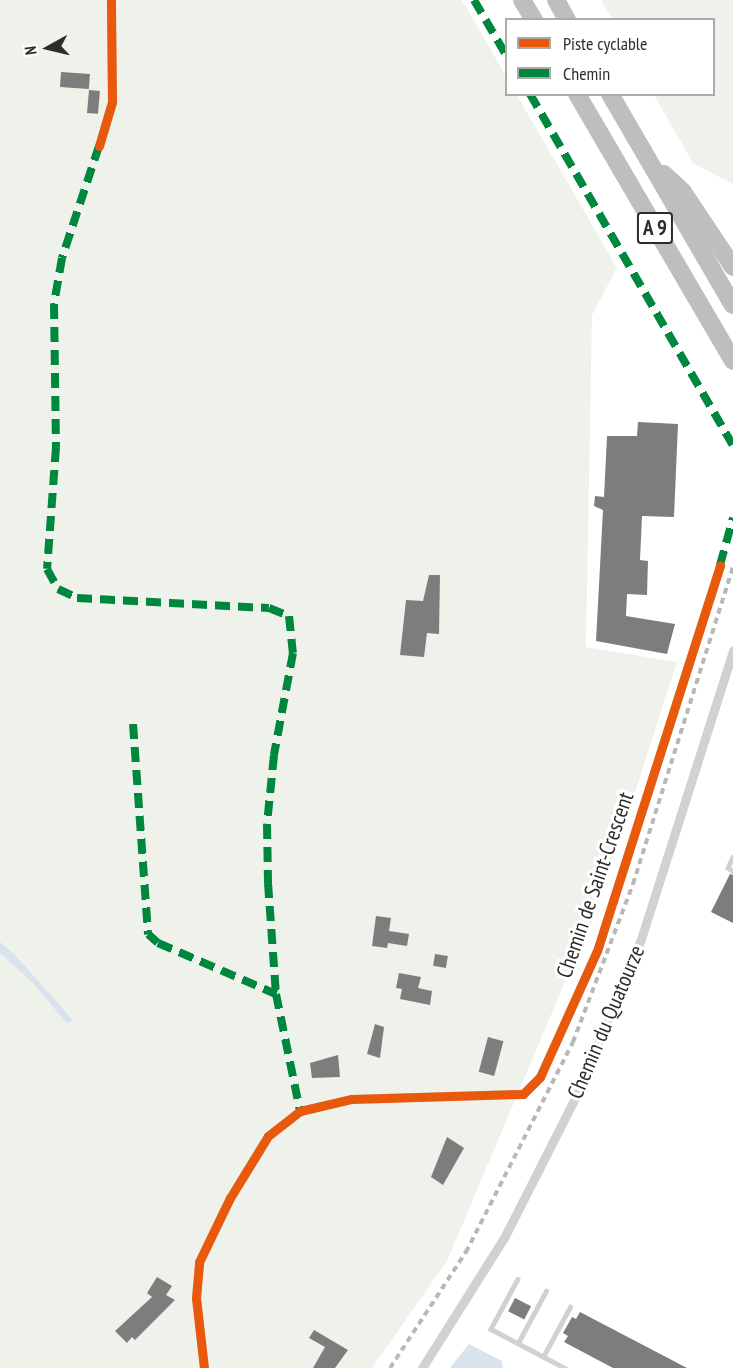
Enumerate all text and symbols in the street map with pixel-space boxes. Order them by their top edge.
north arrow [18,18,78,78]
legend [505,18,715,96]
text: Piste cyclable [563,32,647,55]
text: N [20,45,41,56]
text: Chemin [563,62,610,85]
road number: A 9 [636,210,674,246]
street label: Chemin de Saint-Crescent [551,789,639,981]
street label: Chemin du Quatourze [562,941,650,1103]

